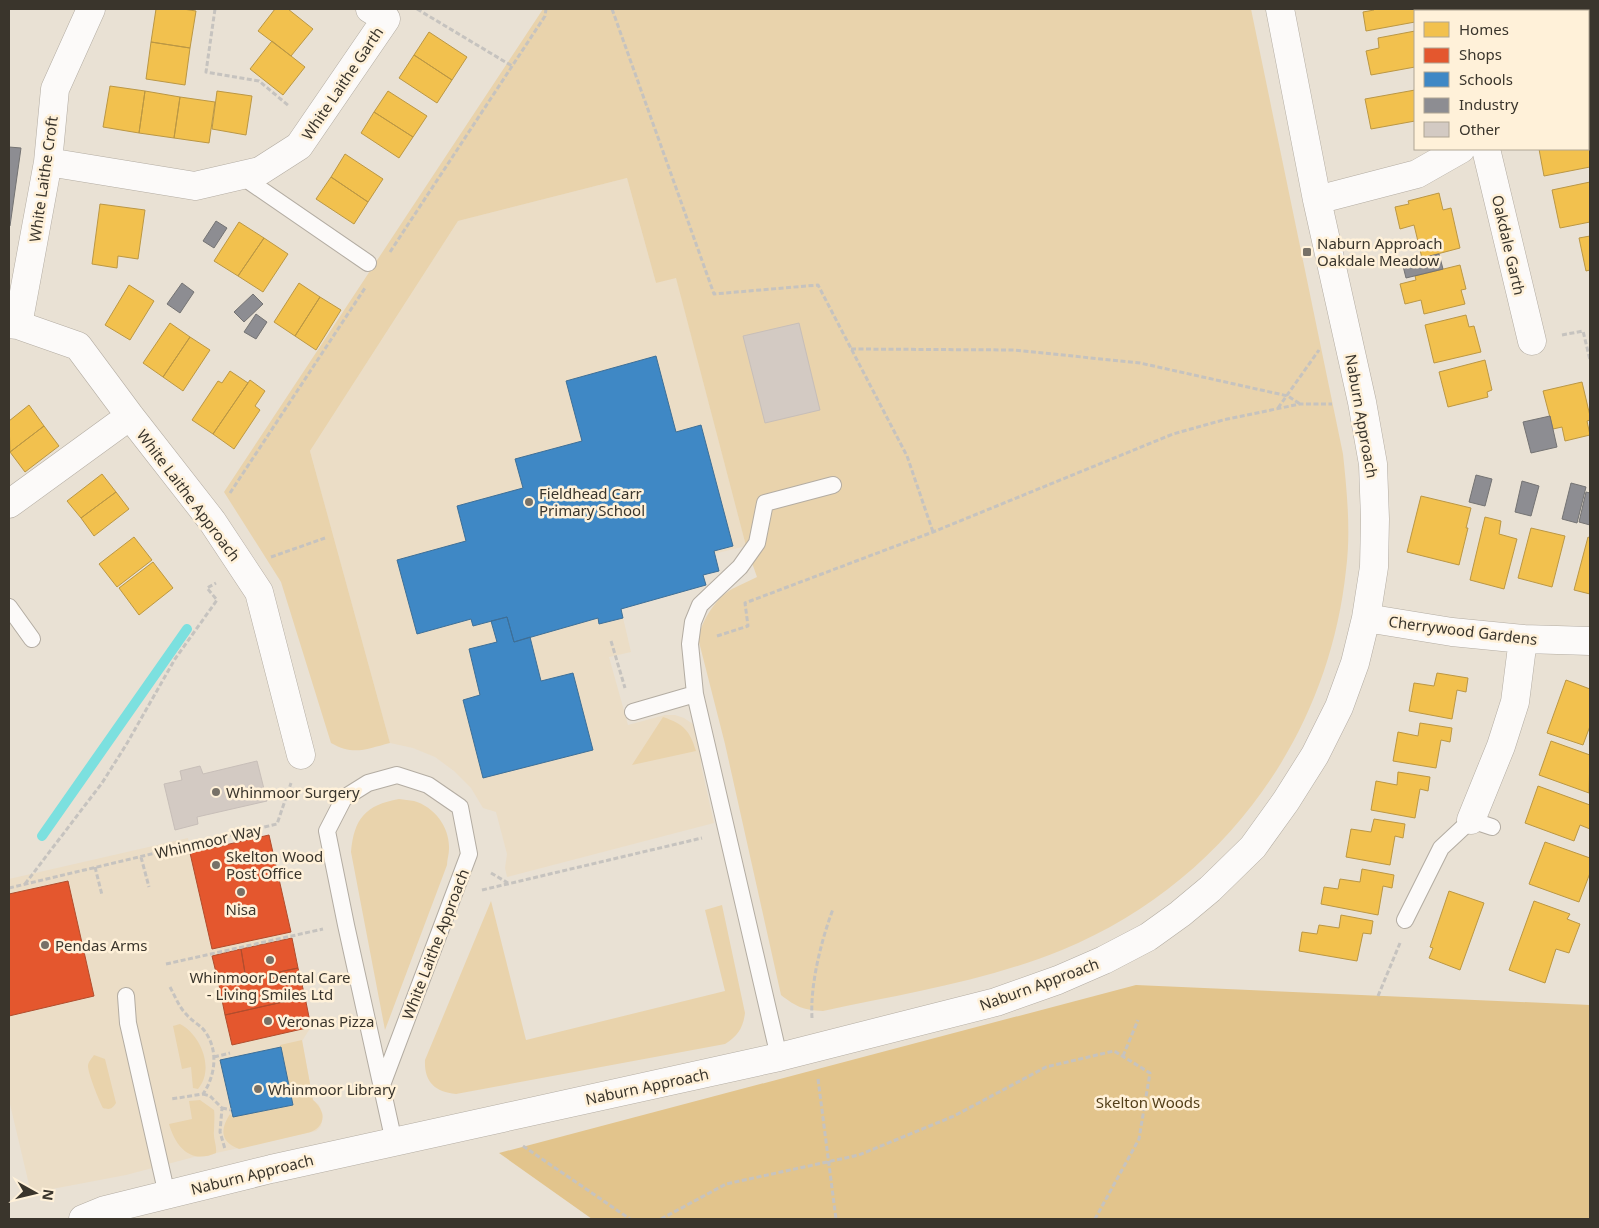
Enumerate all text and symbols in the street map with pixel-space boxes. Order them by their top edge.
legend [1414,10,1589,150]
text: Homes [1459,19,1509,39]
street label: White Laithe Garth [297,23,387,143]
text: Shops [1459,44,1502,64]
text: Schools [1459,69,1513,89]
text: Industry [1459,94,1519,114]
street label: White Laithe Croft [24,114,62,243]
text: Other [1459,119,1500,139]
street label: Oakdale Garth [1488,193,1530,297]
place label: Naburn Approach Oakdale Meadow [1317,233,1443,270]
marker: Naburn Approach Oakdale Meadow [1301,246,1313,258]
street label: Naburn Approach [1341,352,1383,480]
street label: White Laithe Approach [133,425,245,565]
place label: Fieldhead Carr Primary School [539,483,645,520]
marker: Fieldhead Carr Primary School [523,496,535,508]
street label: Cherrywood Gardens [1387,611,1539,649]
place label: Whinmoor Surgery [226,782,360,802]
marker: Whinmoor Surgery [210,786,222,798]
street label: Whinmoor Way [153,819,263,863]
place label: Skelton Wood Post Office [226,846,323,883]
marker: Skelton Wood Post Office [210,859,222,871]
street label: White Laithe Approach [397,866,473,1022]
marker: Nisa [235,886,247,898]
place label: Nisa [226,899,256,919]
place label: Pendas Arms [55,935,148,955]
marker: Pendas Arms [39,939,51,951]
street label: Naburn Approach [977,953,1101,1015]
marker: Whinmoor Dental Care - Living Smiles Ltd [264,954,276,966]
place label: Whinmoor Dental Care - Living Smiles Ltd [189,967,351,1004]
place label: Veronas Pizza [278,1011,374,1031]
marker: Veronas Pizza [262,1015,274,1027]
street label: Naburn Approach [584,1063,710,1109]
place label: Whinmoor Library [268,1079,396,1099]
marker: Whinmoor Library [252,1083,264,1095]
park label: Skelton Woods [1096,1092,1200,1112]
street label: Naburn Approach [189,1149,315,1199]
north arrow [10,1168,60,1218]
text: N [38,1188,59,1202]

